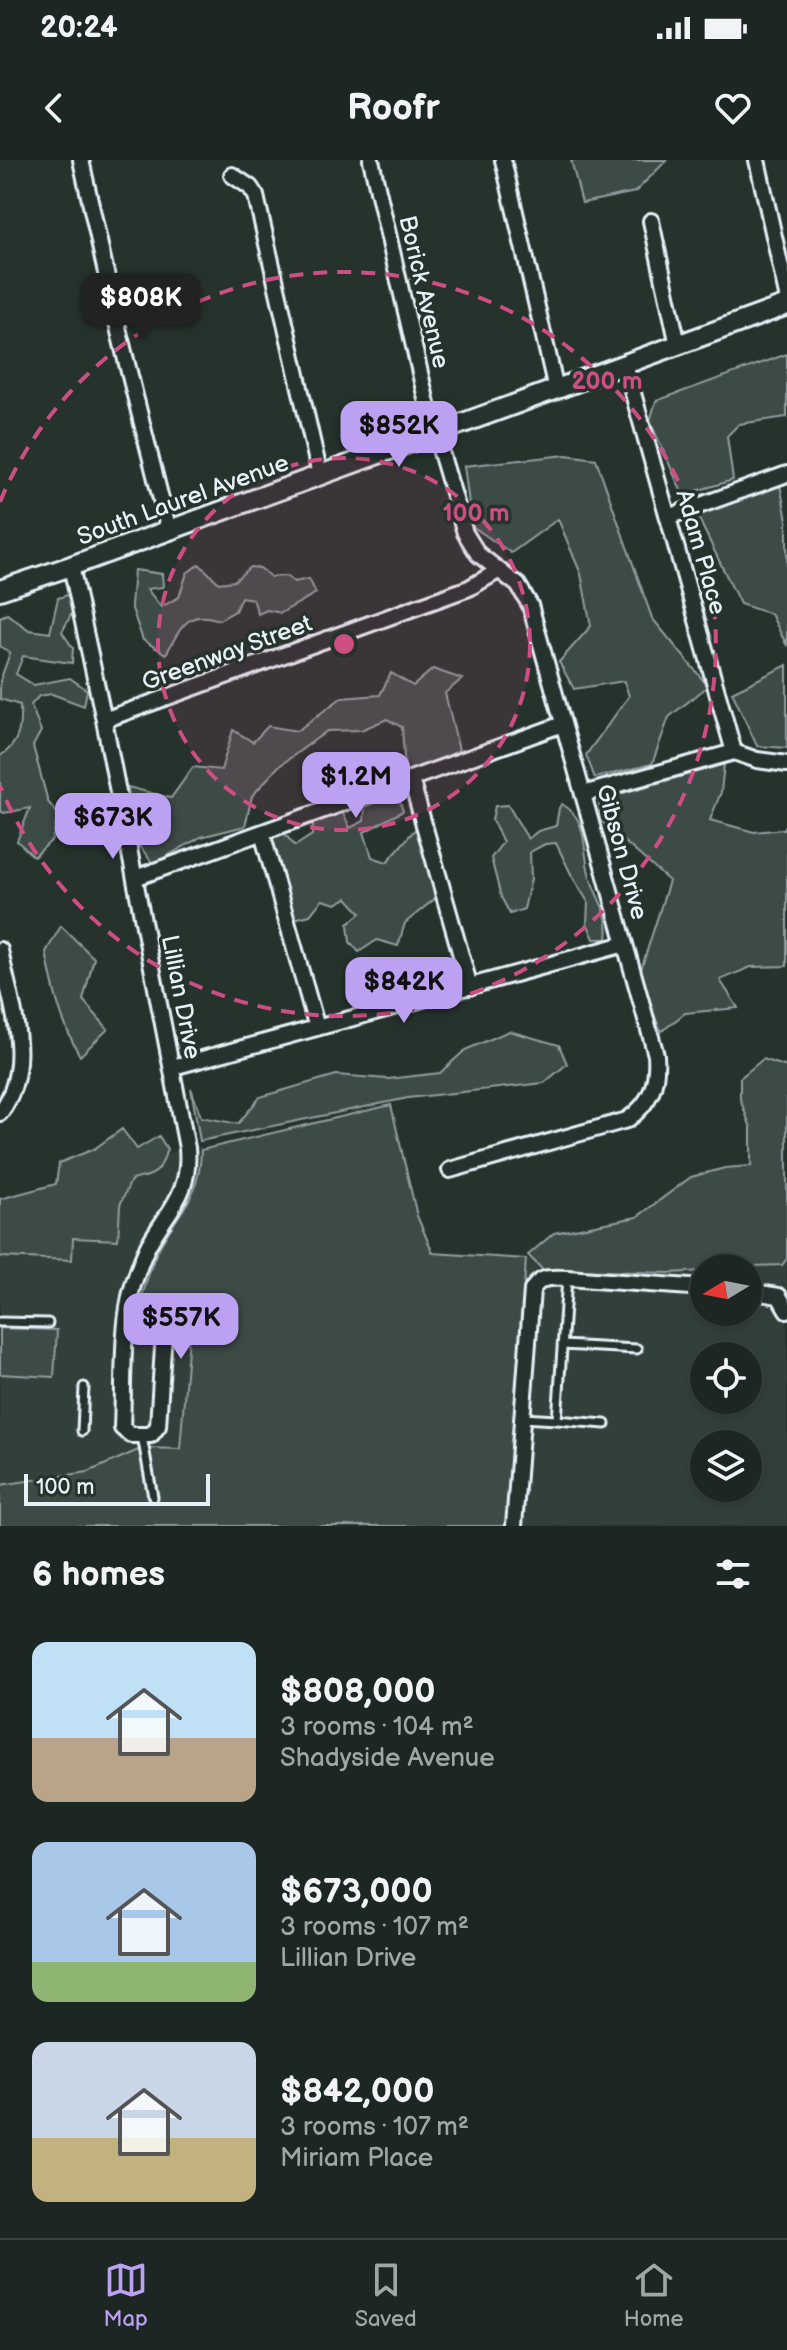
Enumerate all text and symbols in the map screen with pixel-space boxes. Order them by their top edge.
text: 20:24 [40,10,118,46]
icon: back [32,86,76,130]
icon: heart [711,86,755,130]
text: Roofr [347,87,440,130]
street label: Borick Avenue [392,213,456,371]
pin: $808K [85,273,197,341]
text: $808K [100,283,182,314]
text: 200 m [572,367,642,396]
pin: $852K [343,401,455,469]
text: $852K [358,411,440,442]
street label: South Laurel Avenue [73,448,293,552]
street label: Adam Place [669,486,733,618]
text: 100 m [443,499,509,528]
street label: Greenway Street [138,609,317,697]
centre of rings [330,630,358,658]
pin: $1.2M [300,752,412,820]
text: $1.2M [320,762,392,793]
street label: Gibson Drive [590,781,654,923]
pin: $673K [57,793,169,861]
text: $673K [73,803,153,834]
street label: Lillian Drive [155,933,207,1061]
pin: $842K [348,957,460,1025]
text: $842K [363,967,445,998]
north arrow [690,1254,762,1326]
map controls [690,1254,762,1502]
pin: $557K [125,1293,237,1361]
text: $557K [141,1303,221,1334]
button: locate [690,1342,762,1414]
button: layers [690,1430,762,1502]
scale bar [24,1470,210,1506]
text: 100 m [36,1474,95,1501]
icon: filters [711,1552,755,1596]
text: 6 homes [32,1554,165,1595]
text: $808,000 [280,1671,436,1712]
icon: home [96,1674,192,1770]
text: 3 rooms · 104 m² [280,1712,474,1743]
text: Shadyside Avenue [280,1743,495,1774]
text: $673,000 [280,1871,433,1912]
icon: home [96,1874,192,1970]
text: 3 rooms · 107 m² [280,1912,469,1943]
text: Lillian Drive [280,1943,416,1974]
text: $842,000 [280,2071,434,2112]
icon: home [96,2074,192,2170]
text: 3 rooms · 107 m² [280,2112,469,2143]
text: Miriam Place [280,2143,433,2174]
tab: Map [104,2258,148,2333]
tab: Saved [355,2258,417,2333]
tab: Home [624,2258,683,2333]

